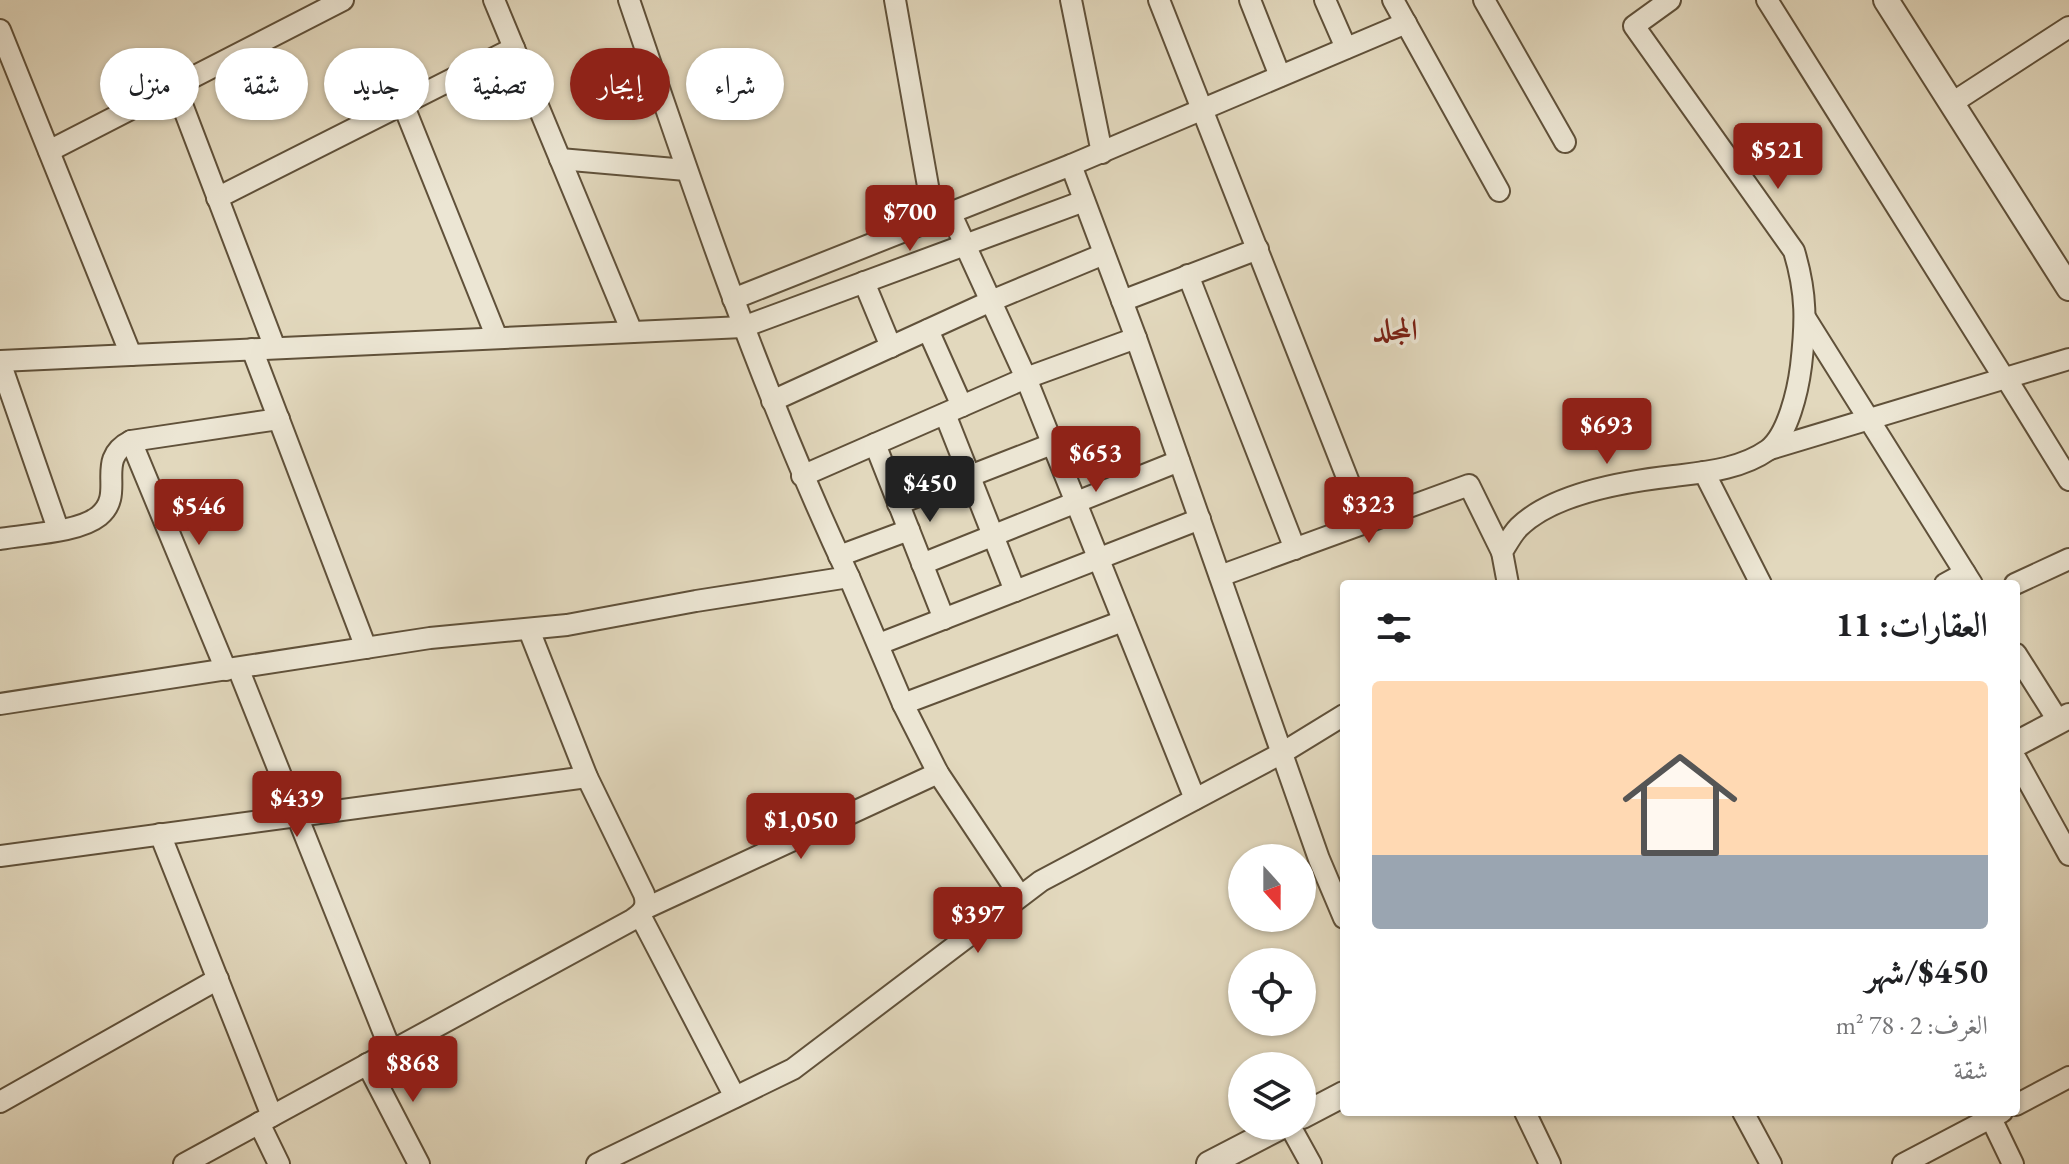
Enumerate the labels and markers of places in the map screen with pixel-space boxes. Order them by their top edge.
pin: $521 [1731,123,1825,191]
pin: $700 [863,185,957,253]
pin: $693 [1560,398,1654,466]
pin: $653 [1049,426,1143,494]
pin: $450 [883,456,977,524]
pin: $323 [1322,477,1416,545]
pin: $546 [152,479,246,547]
pin: $439 [250,771,344,839]
pin: $1,050 [736,793,866,861]
pin: $397 [931,887,1025,955]
pin: $868 [366,1036,460,1104]

